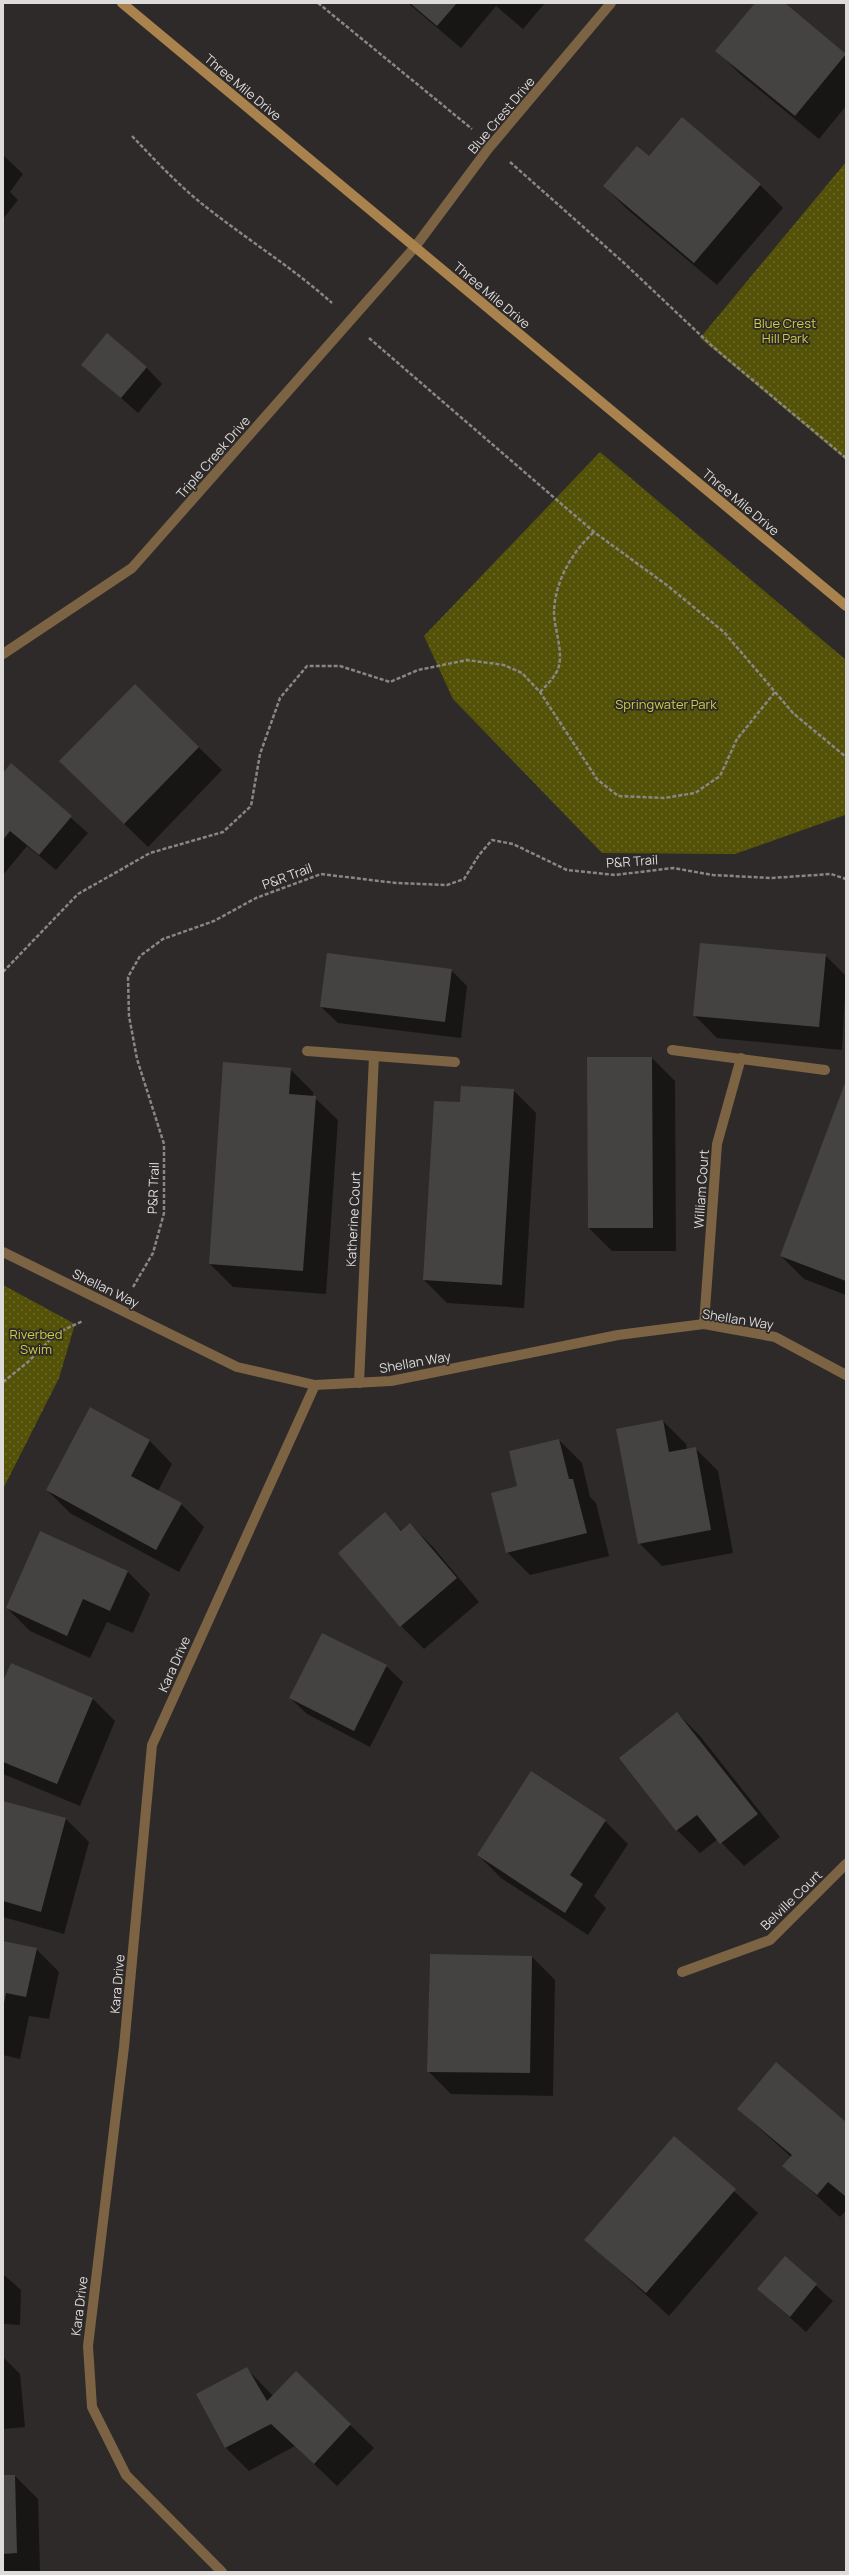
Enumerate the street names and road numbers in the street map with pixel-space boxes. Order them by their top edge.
street label: Three Mile Drive [201,49,286,125]
street label: Blue Crest Drive [463,72,539,157]
street label: Three Mile Drive [450,257,535,333]
street label: Triple Creek Drive [172,411,254,502]
street label: Three Mile Drive [699,464,784,540]
street label: P&R Trail [605,850,659,872]
street label: P&R Trail [260,859,314,893]
street label: William Court [689,1149,713,1229]
street label: P&R Trail [143,1162,163,1214]
street label: Katherine Court [342,1171,364,1267]
street label: Shellan Way [70,1264,143,1312]
street label: Shellan Way [701,1304,775,1334]
street label: Shellan Way [378,1347,452,1377]
street label: Kara Drive [154,1633,194,1695]
street label: Belville Court [756,1866,826,1934]
street label: Kara Drive [105,1953,129,2014]
street label: Kara Drive [66,2275,92,2337]

